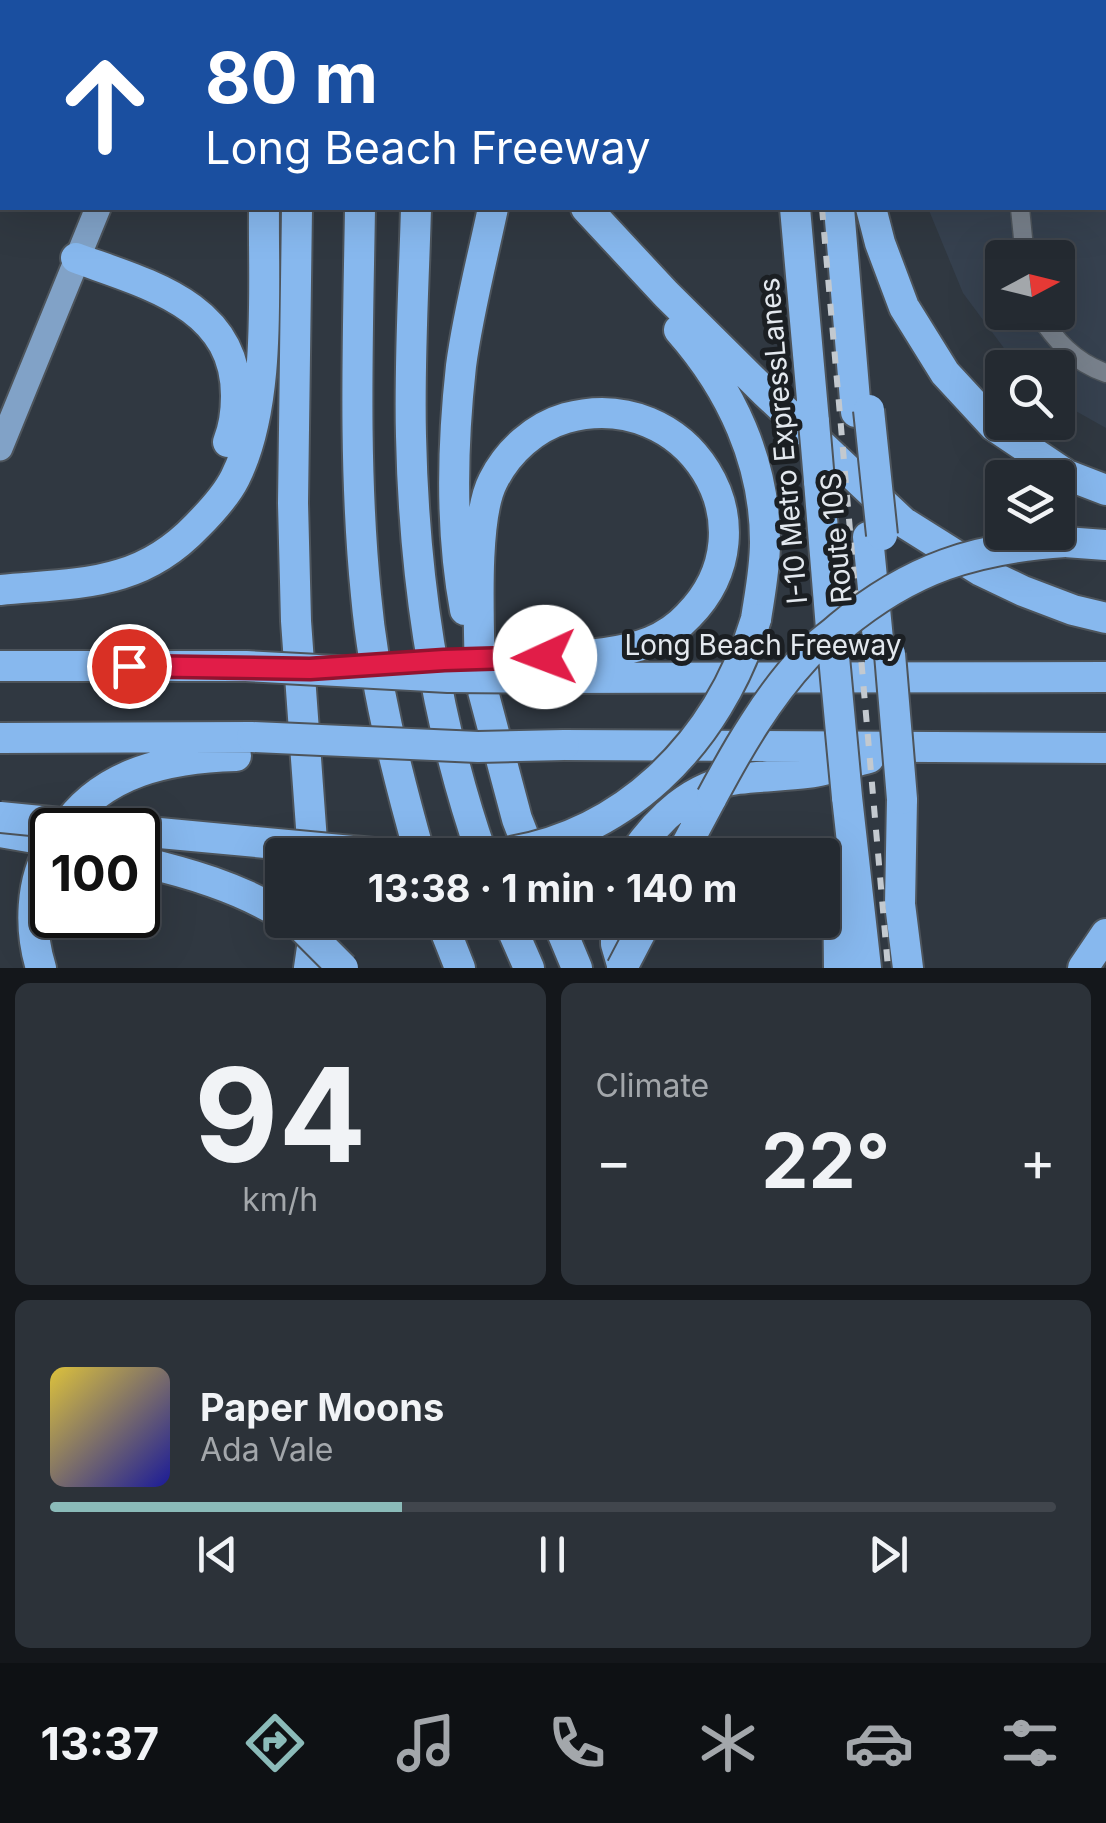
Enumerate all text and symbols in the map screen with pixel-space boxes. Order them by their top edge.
text: 80 m [205,35,378,120]
icon: ahead [40,40,170,170]
text: Long Beach Freeway [205,120,650,175]
north arrow [985,240,1075,330]
map controls [985,240,1075,550]
street label: I-10 Metro ExpressLanes [752,277,814,605]
button: search [985,350,1075,440]
button: layers [985,460,1075,550]
street label: Route 10S [813,471,859,605]
position arrow [493,605,597,709]
pin [87,624,172,709]
street label: Long Beach Freeway [624,628,902,662]
icon: arrive [102,639,157,694]
speed limit sign: 100 [30,808,160,938]
text: 13:38 · 1 min · 140 m [368,865,737,911]
text: 94 [194,1036,366,1193]
text: Climate [596,1066,709,1105]
text: 22° [761,1115,890,1206]
text: − [596,1128,632,1194]
text: + [1020,1128,1056,1194]
text: km/h [242,1180,318,1219]
text: Paper Moons [200,1384,444,1430]
text: Ada Vale [200,1430,333,1469]
icon: previous [190,1527,245,1582]
icon: pause [525,1527,580,1582]
icon: next [861,1527,916,1582]
icon: directions [240,1708,310,1778]
icon: music [391,1708,461,1778]
icon: phone [542,1708,612,1778]
icon: climate [693,1708,763,1778]
icon: car [844,1708,914,1778]
icon: filters [995,1708,1065,1778]
text: 13:37 [41,1716,159,1771]

